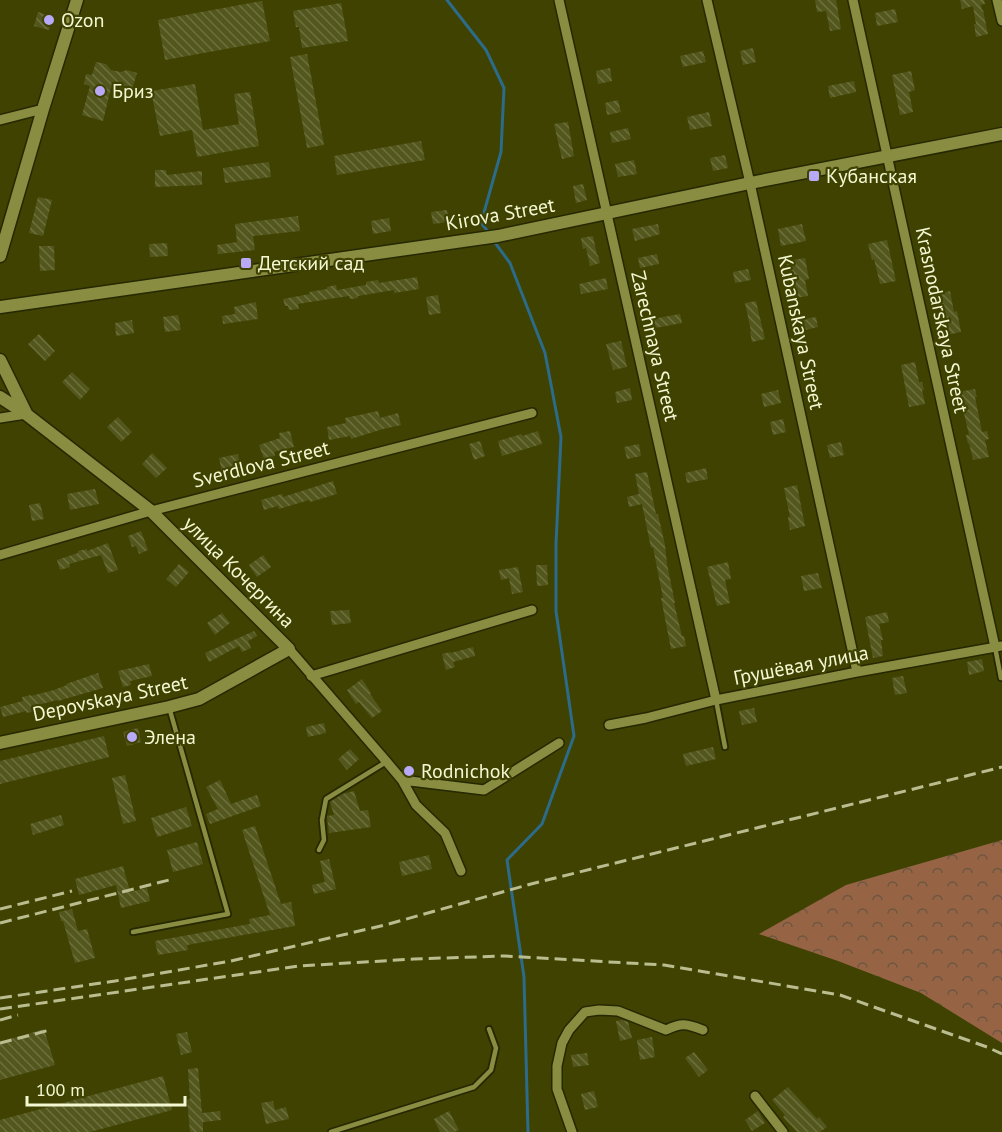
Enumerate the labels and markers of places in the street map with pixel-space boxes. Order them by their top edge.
place label: Ozon [61,7,105,33]
marker: Ozon [42,13,56,27]
place label: Бриз [112,78,154,104]
marker: Бриз [93,84,107,98]
place label: Кубанская [826,163,917,189]
marker: Кубанская [807,169,821,183]
place label: Детский сад [258,250,364,276]
marker: Детский сад [239,256,253,270]
place label: Элена [144,724,196,750]
marker: Элена [125,730,139,744]
place label: Rodnichok [421,758,510,784]
marker: Rodnichok [402,764,416,778]

